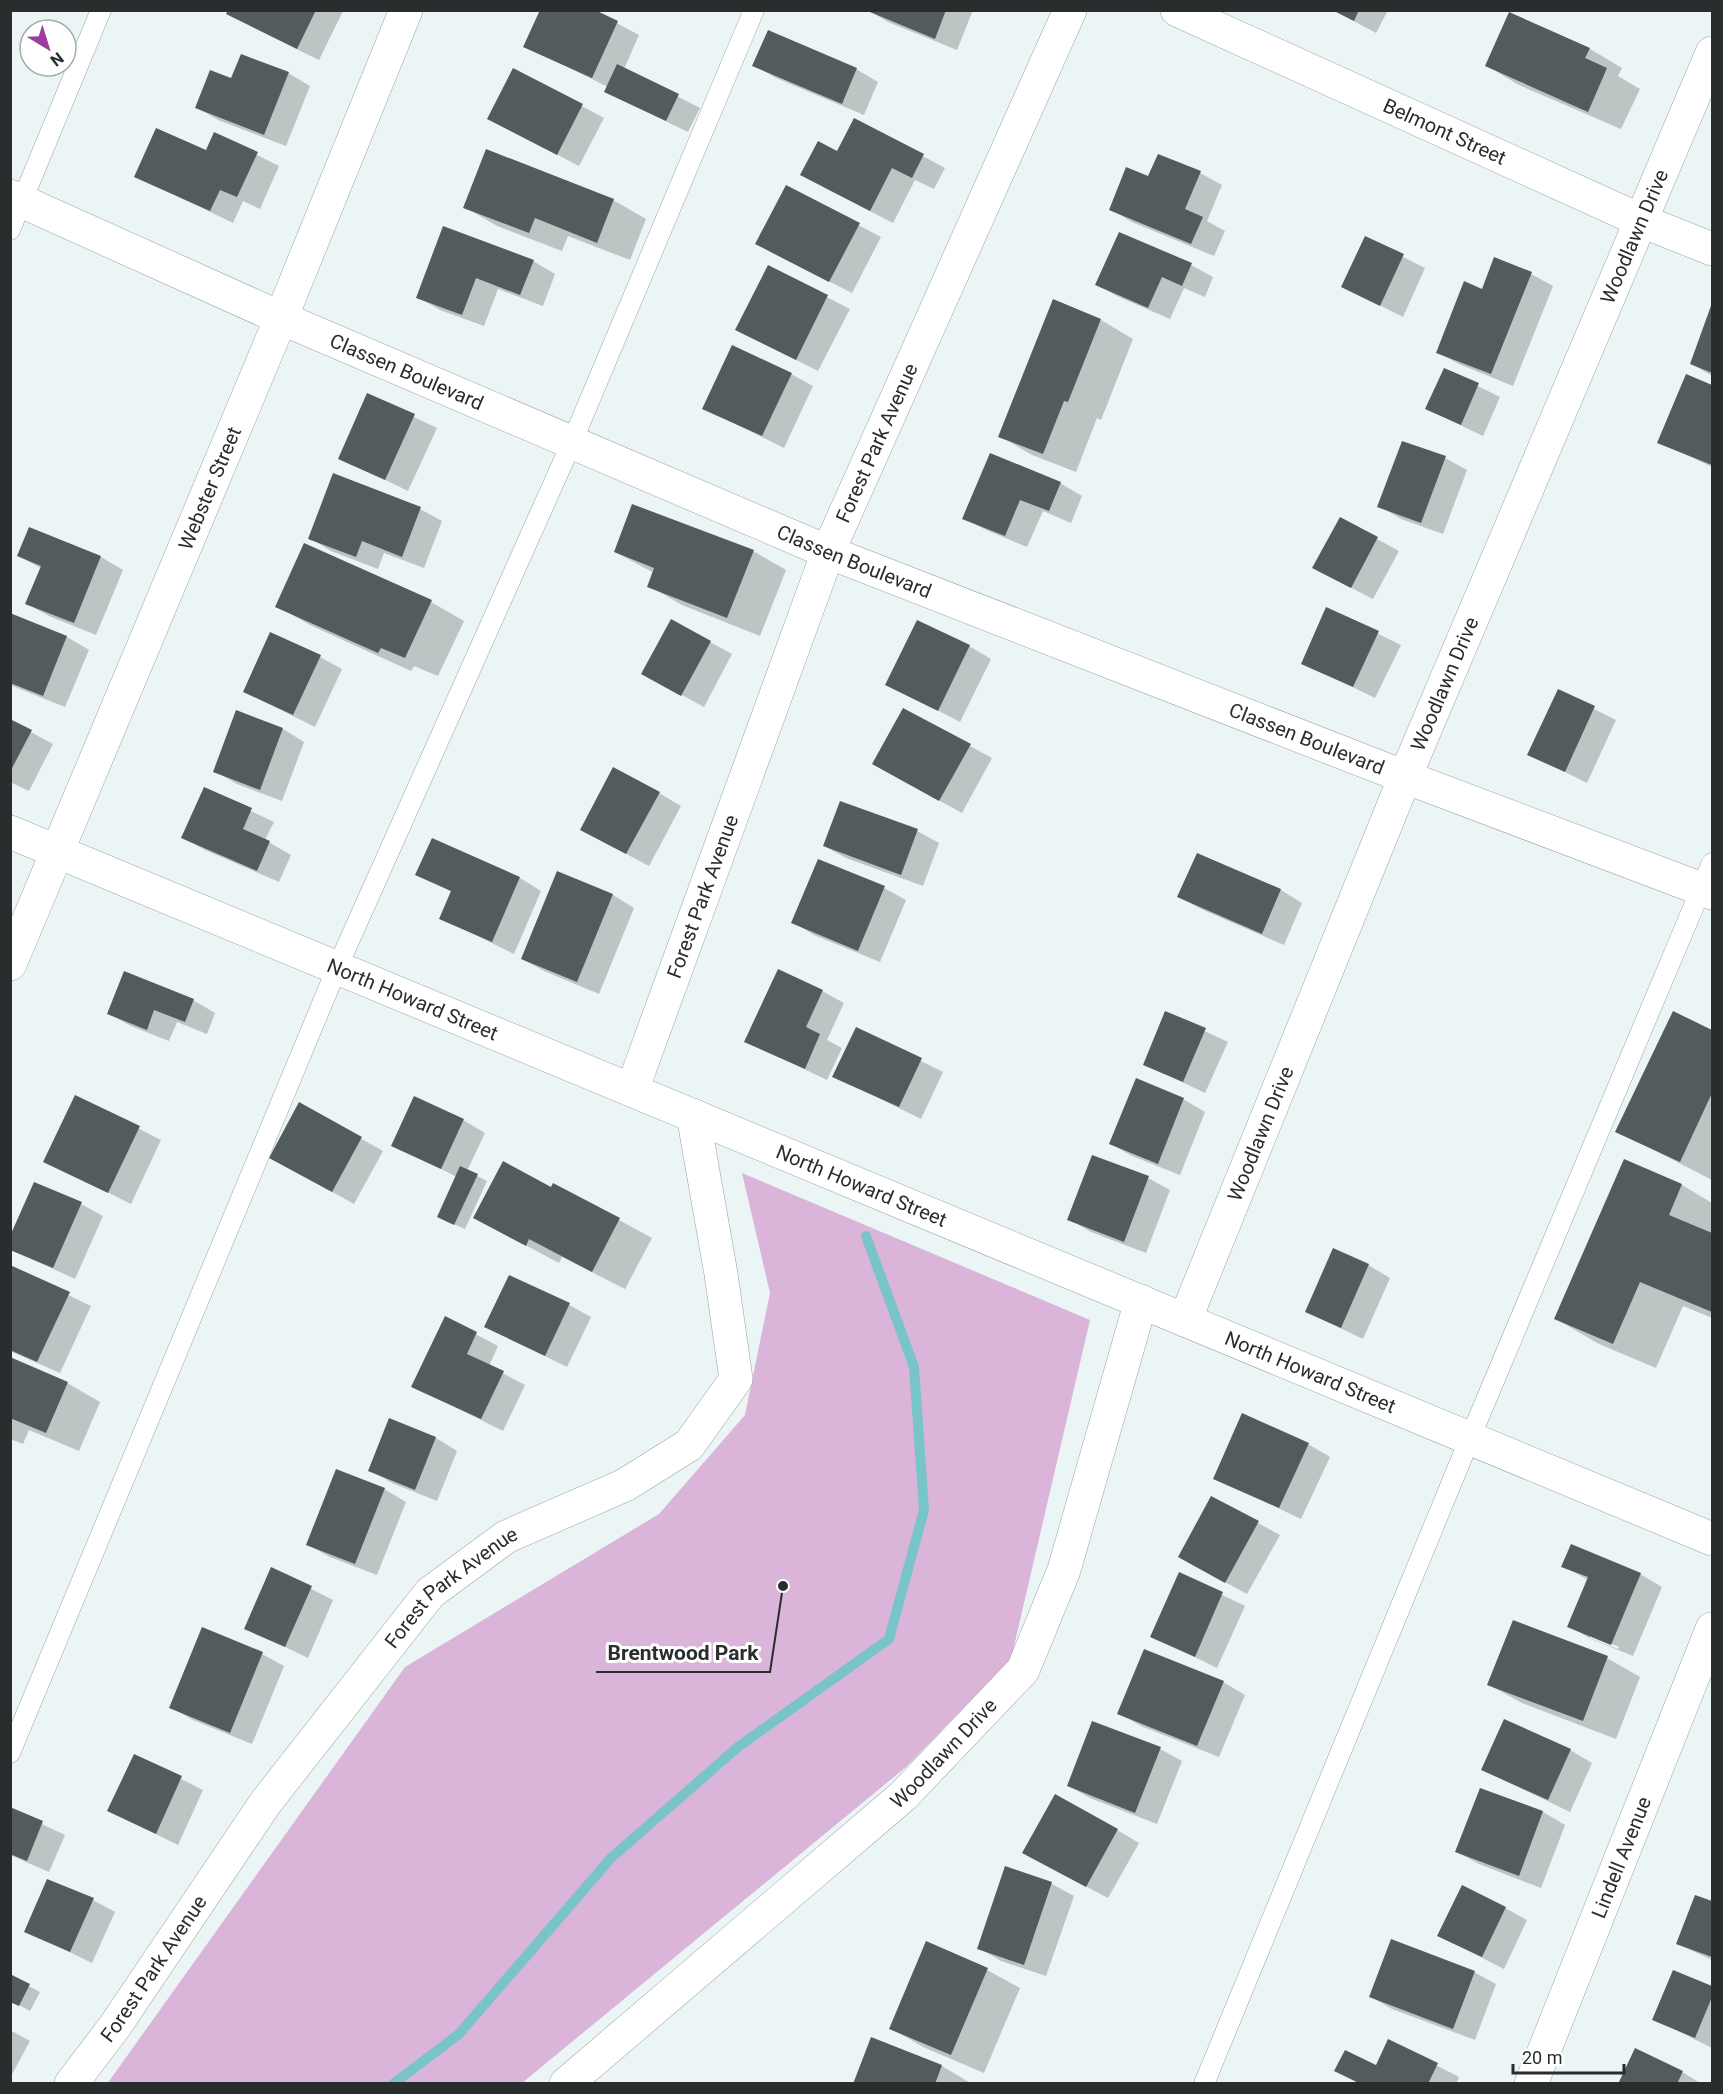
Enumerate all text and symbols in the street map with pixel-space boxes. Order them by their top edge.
north arrow [18,18,78,78]
text: N [47,48,67,70]
street label: Belmont Street [1380,93,1510,170]
street label: Woodlawn Drive [1595,166,1673,307]
street label: Classen Boulevard [326,328,487,415]
street label: Forest Park Avenue [831,360,923,526]
street label: Webster Street [173,423,246,553]
street label: Classen Boulevard [773,520,935,603]
street label: Woodlawn Drive [1405,613,1483,755]
street label: Classen Boulevard [1226,698,1388,780]
street label: Forest Park Avenue [662,812,743,981]
street label: North Howard Street [324,953,502,1045]
street label: Woodlawn Drive [1222,1063,1299,1205]
street label: North Howard Street [772,1140,950,1232]
street label: North Howard Street [1221,1326,1399,1418]
street label: Forest Park Avenue [379,1522,521,1653]
callout: Brentwood Park [596,1633,770,1672]
text: Brentwood Park [608,1641,759,1665]
street label: Woodlawn Drive [885,1693,1002,1814]
street label: Lindell Avenue [1586,1793,1656,1922]
street label: Forest Park Avenue [95,1891,212,2047]
scale bar [1513,2037,1624,2075]
text: 20 m [1522,2047,1562,2068]

